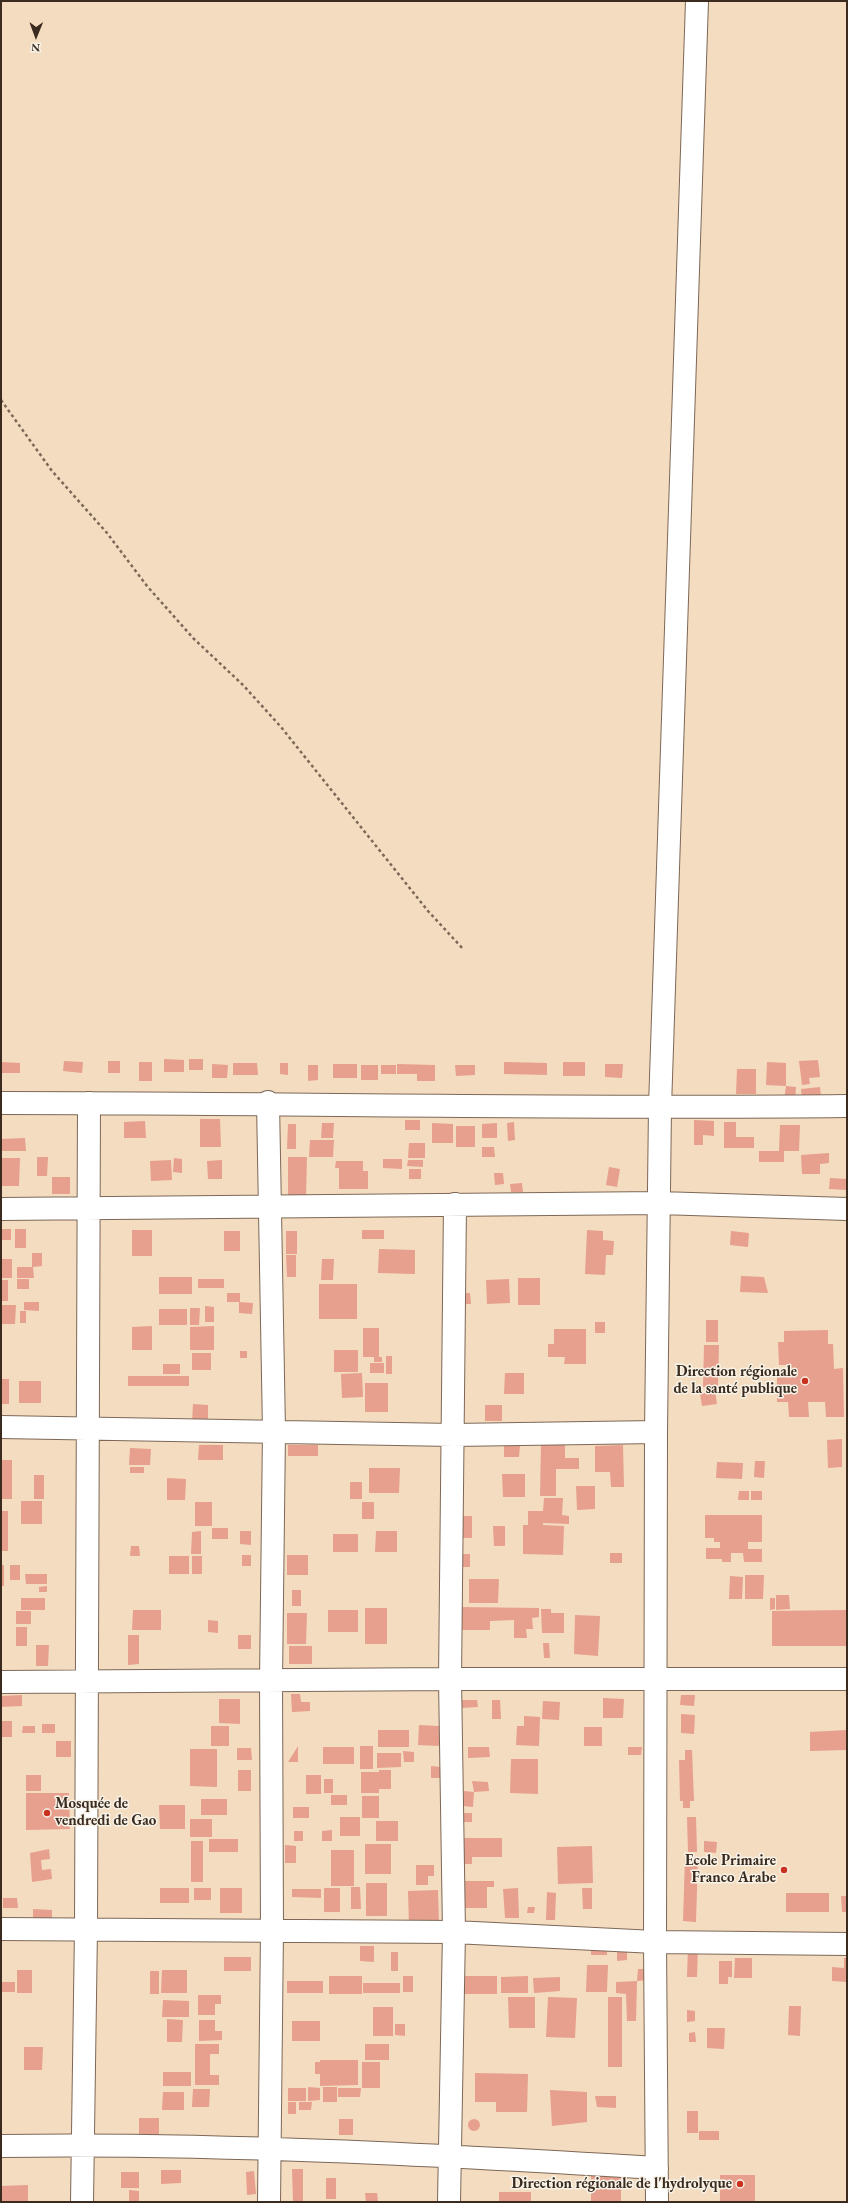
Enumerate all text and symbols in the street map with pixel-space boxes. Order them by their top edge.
north arrow [16,16,56,56]
text: N [31,41,40,55]
place label: Direction régionale de la santé publique [673,1363,797,1398]
marker: Direction régionale de la santé publique [800,1376,810,1386]
place label: Mosquée de vendredi de Gao [55,1795,156,1830]
marker: Mosquée de vendredi de Gao [42,1808,52,1818]
place label: Ecole Primaire Franco Arabe [685,1852,776,1887]
marker: Ecole Primaire Franco Arabe [779,1865,789,1875]
place label: Direction régionale de l'hydrolyque [512,2175,732,2193]
marker: Direction régionale de l'hydrolyque [735,2179,745,2189]

